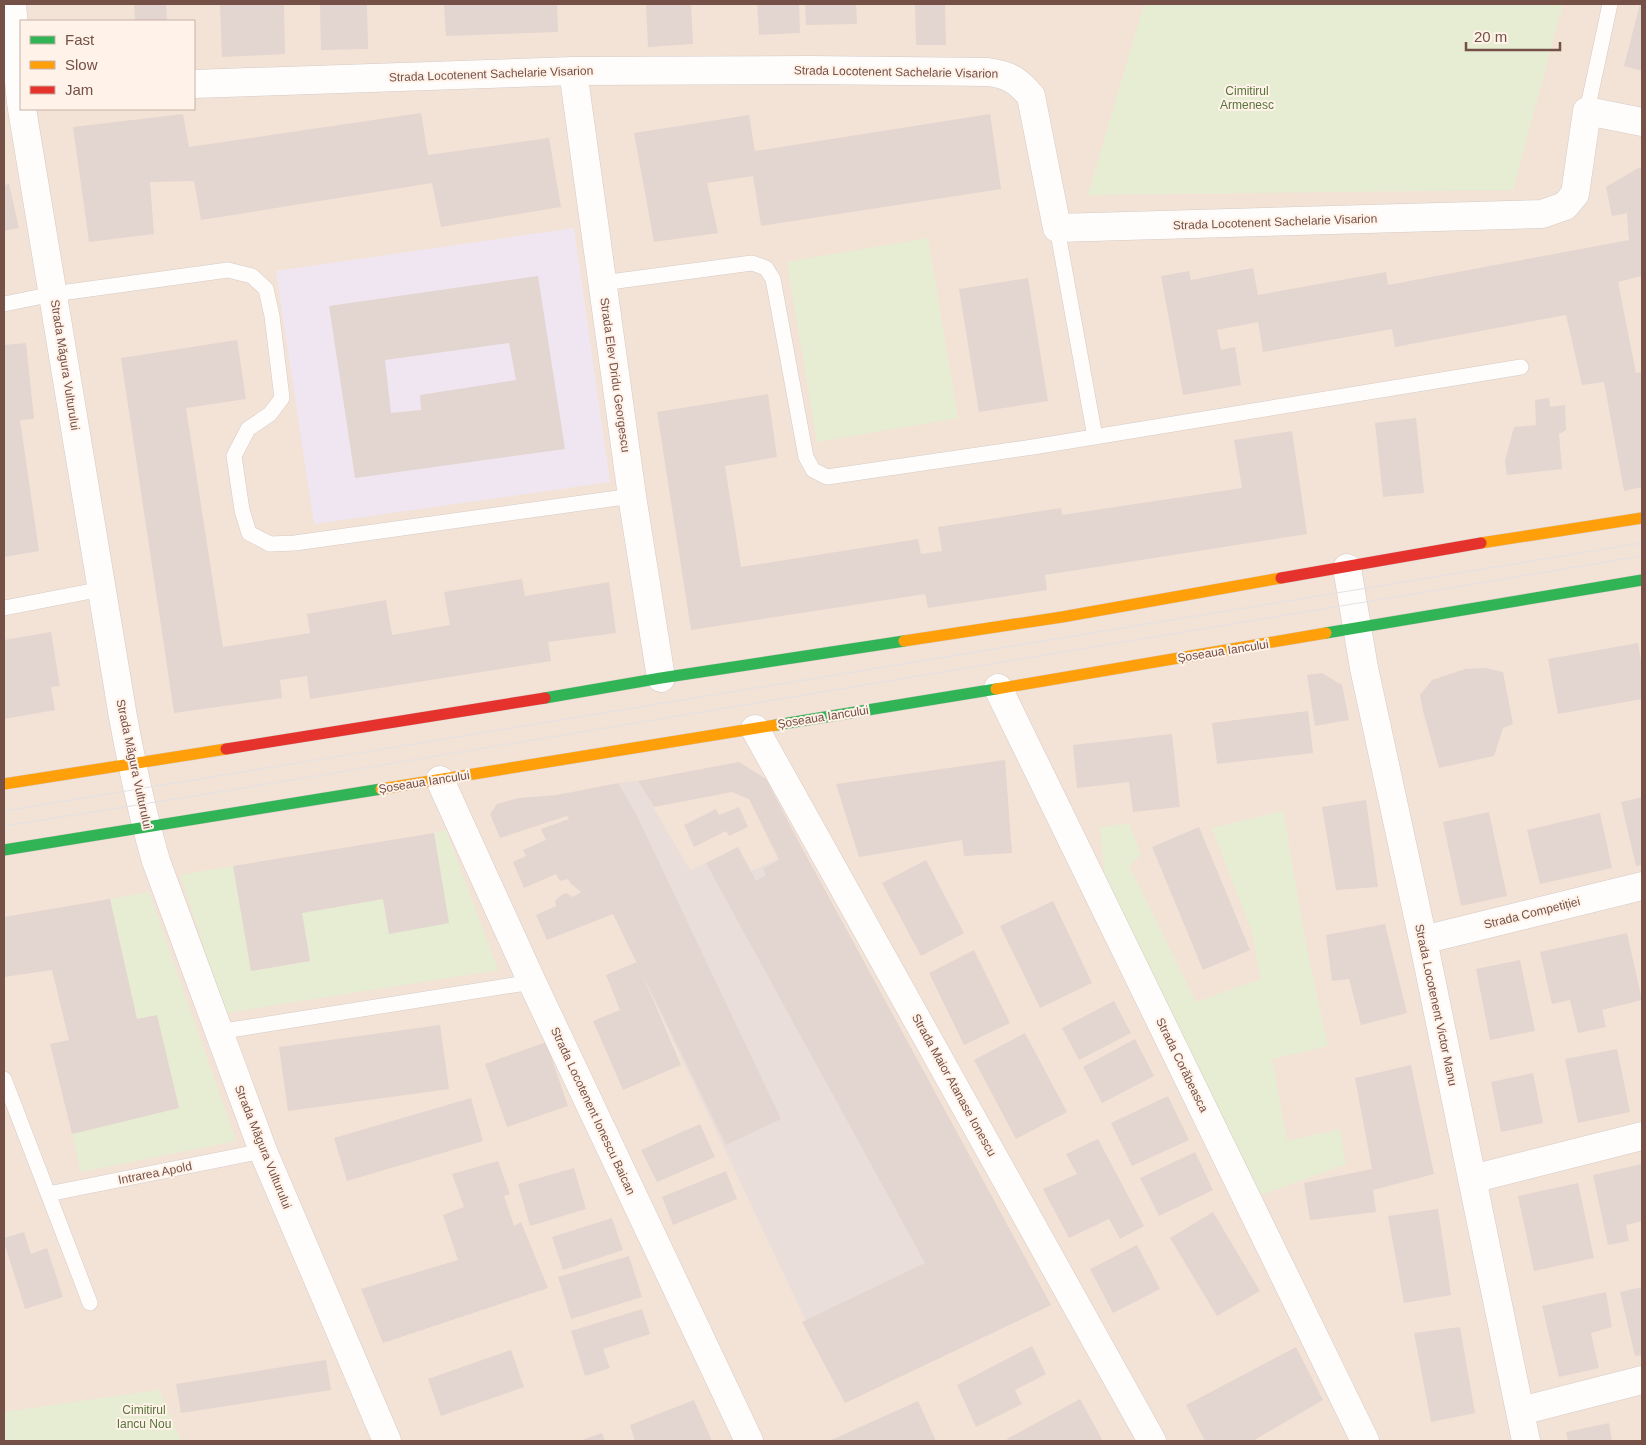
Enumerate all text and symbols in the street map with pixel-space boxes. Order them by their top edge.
legend [20,20,195,110]
scale bar [1466,20,1560,52]
text: 20 m [1474,28,1507,45]
text: Fast [65,31,95,48]
text: Slow [65,56,98,73]
street label: Strada Locotenent Sachelarie Visarion [389,63,593,85]
street label: Strada Locotenent Sachelarie Visarion [794,63,998,81]
text: Jam [65,81,93,98]
park label: Cimitirul Armenesc [1220,84,1274,112]
street label: Strada Locotenent Sachelarie Visarion [1173,211,1377,233]
street label: Strada Elev Dridu Georgescu [597,297,633,453]
street label: Strada Măgura Vulturului [48,299,82,431]
street label: Șoseaua Iancului [1176,637,1270,665]
street label: Strada Măgura Vulturului [113,698,155,830]
street label: Șoseaua Iancului [776,703,870,731]
street label: Șoseaua Iancului [377,768,471,796]
street label: Strada Competiției [1482,894,1582,932]
street label: Strada Locotenent Victor Manu [1412,923,1460,1087]
street label: Strada Maior Atanase Ionescu [909,1011,999,1159]
street label: Strada Corăbeasca [1153,1015,1211,1115]
street label: Strada Locotenent Ionescu Baican [548,1025,638,1197]
street label: Strada Măgura Vulturului [232,1083,294,1211]
street label: Intrarea Apold [117,1159,193,1187]
park label: Cimitirul Iancu Nou [117,1403,171,1431]

